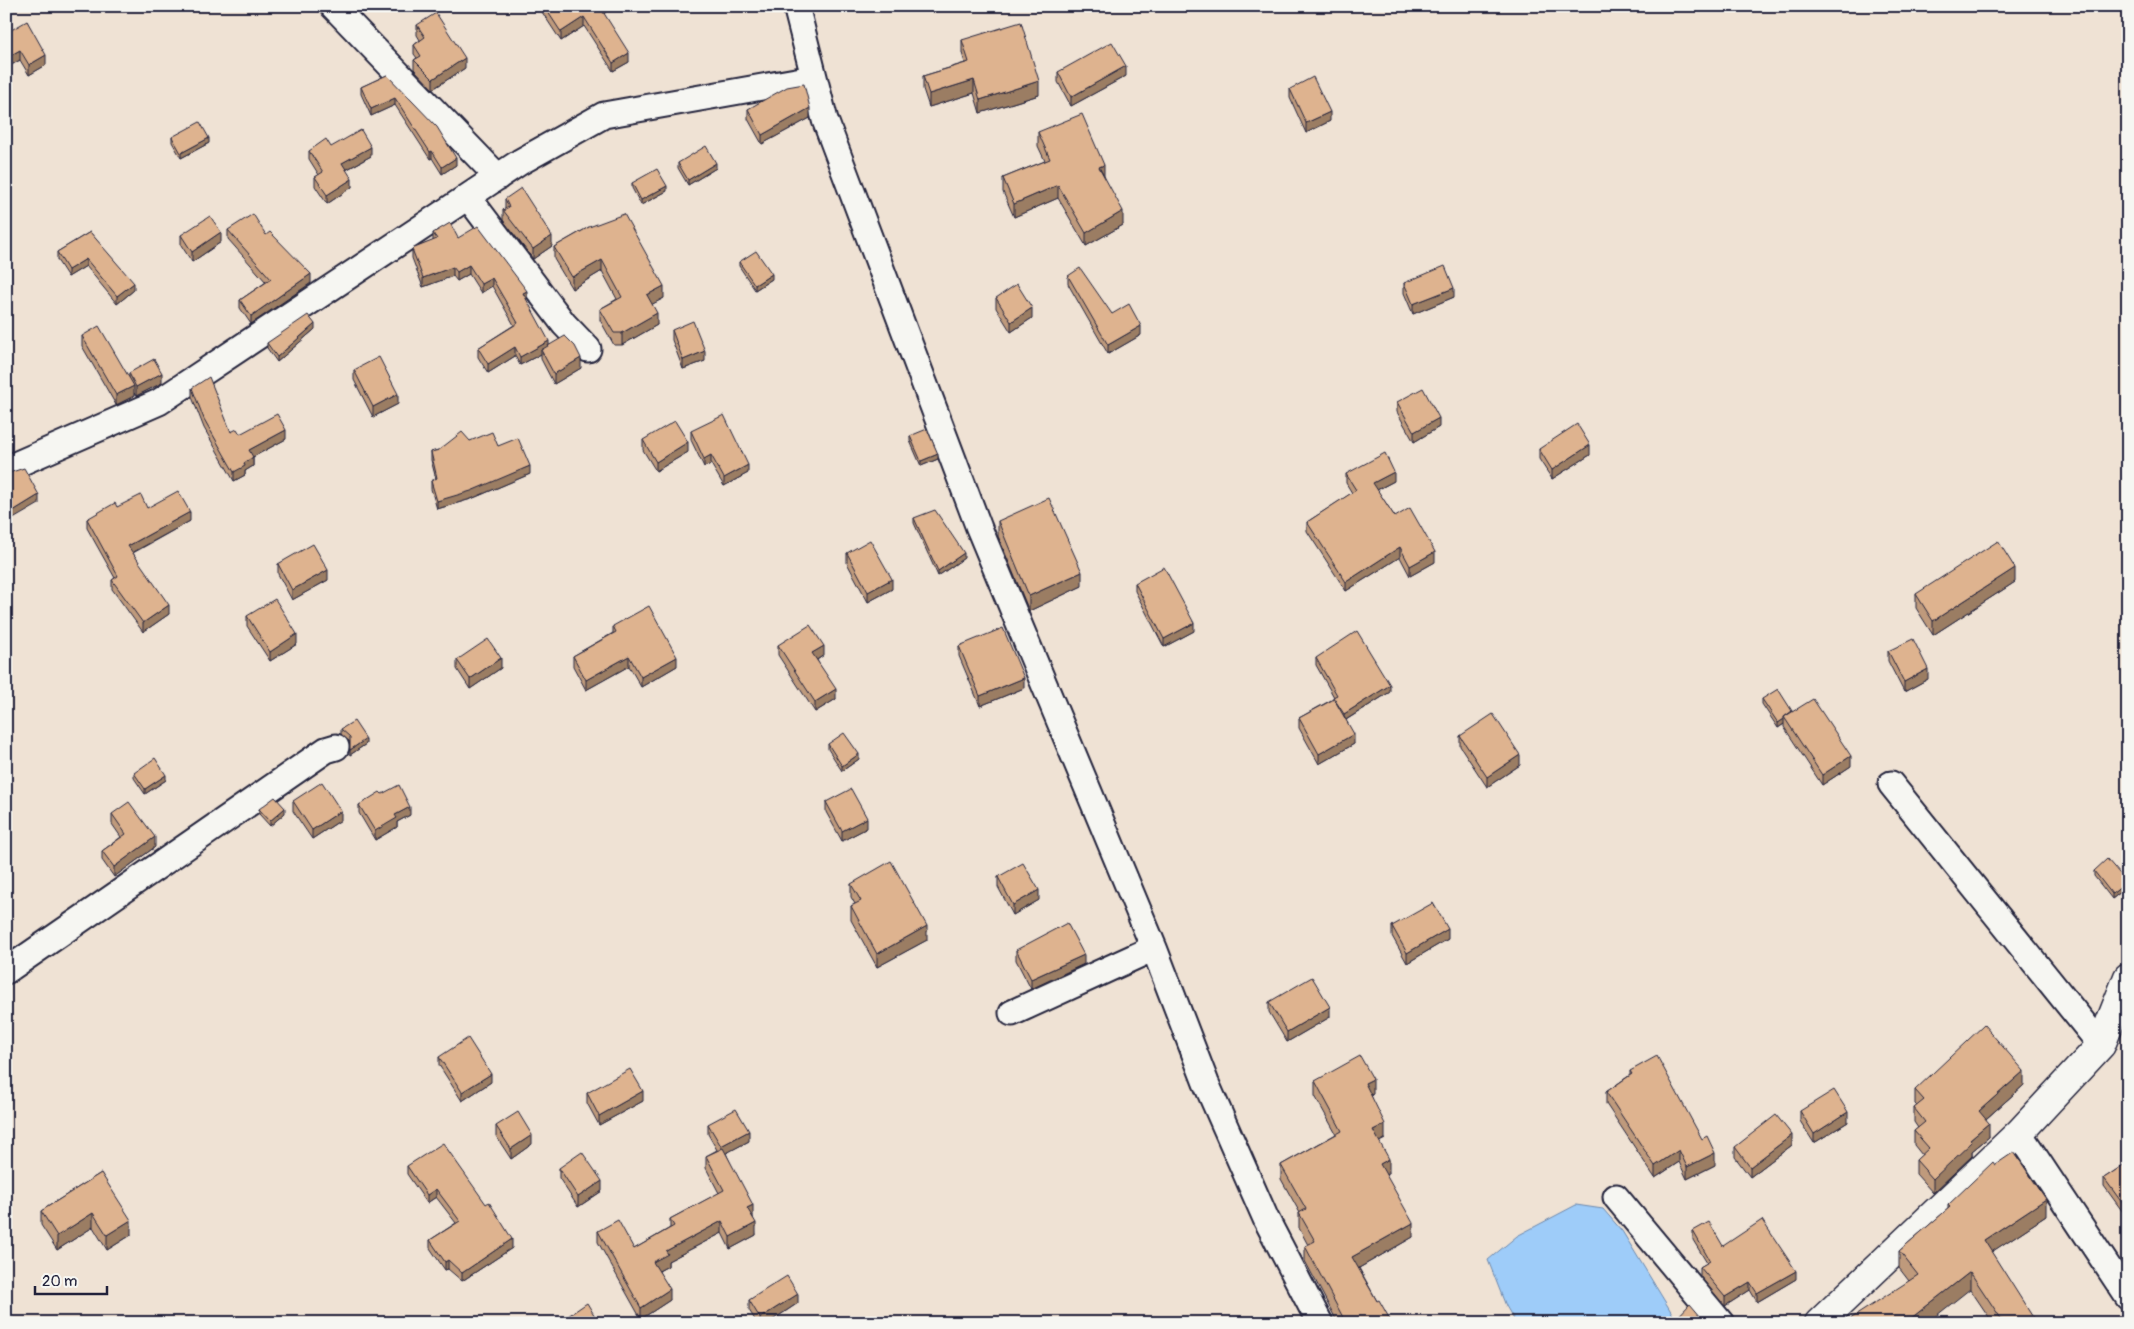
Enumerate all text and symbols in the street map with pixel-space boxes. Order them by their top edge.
scale bar [35,1264,108,1296]
text: 20 m [42,1272,77,1291]

